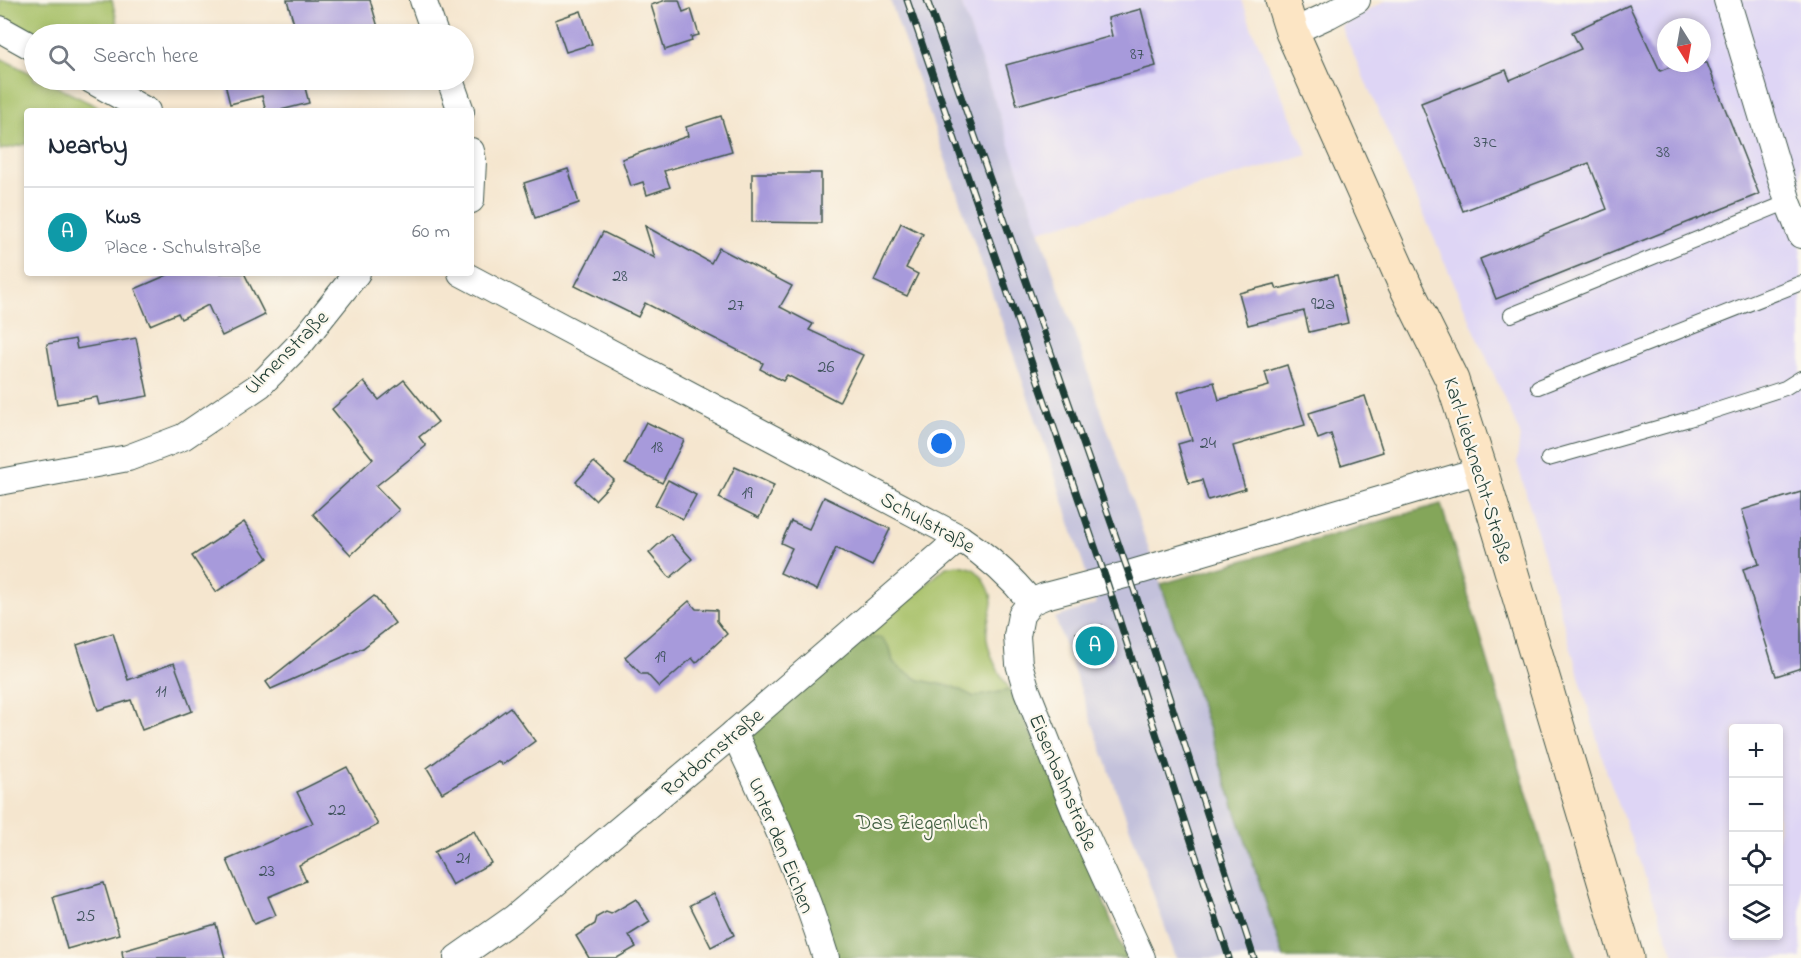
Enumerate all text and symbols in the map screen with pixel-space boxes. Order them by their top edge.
north arrow [1657,18,1711,72]
search box [24,24,474,90]
icon: search [45,41,78,74]
text: Search here [93,41,198,73]
house number: 87 [1130,42,1145,68]
text: Nearby [48,128,127,166]
house number: 37c [1474,130,1496,156]
house number: 38 [1656,140,1670,166]
text: Kws [105,202,141,234]
text: A [61,218,74,247]
text: 60 m [412,218,450,247]
text: Place · Schulstraße [105,234,261,263]
house number: 28 [612,264,628,290]
house number: 92a [1311,292,1335,318]
house number: 27 [728,293,745,319]
street label: Ulmenstraße [238,304,337,403]
house number: 26 [818,355,835,381]
street label: Karl-Liebknecht-Straße [1435,374,1520,568]
your location [927,429,956,458]
house number: 24 [1200,431,1217,457]
house number: 18 [651,435,663,461]
house number: 19 [741,481,753,507]
street label: Schulstraße [874,485,980,562]
pin: A [1076,624,1114,668]
house number: 19 [654,645,666,671]
house number: 11 [155,679,167,705]
street label: Rotdornstraße [656,701,771,805]
street label: Eisenbahnstraße [1020,710,1105,856]
map controls [1729,724,1783,940]
button: + [1729,724,1783,778]
street label: Unter den Eichen [739,773,821,918]
button: − [1729,778,1783,832]
house number: 22 [328,798,346,824]
park label: Das Ziegenluch [855,809,988,841]
button: locate [1729,832,1783,886]
house number: 21 [456,846,471,872]
house number: 23 [259,859,275,885]
button: layers [1729,886,1783,940]
house number: 25 [76,904,96,930]

